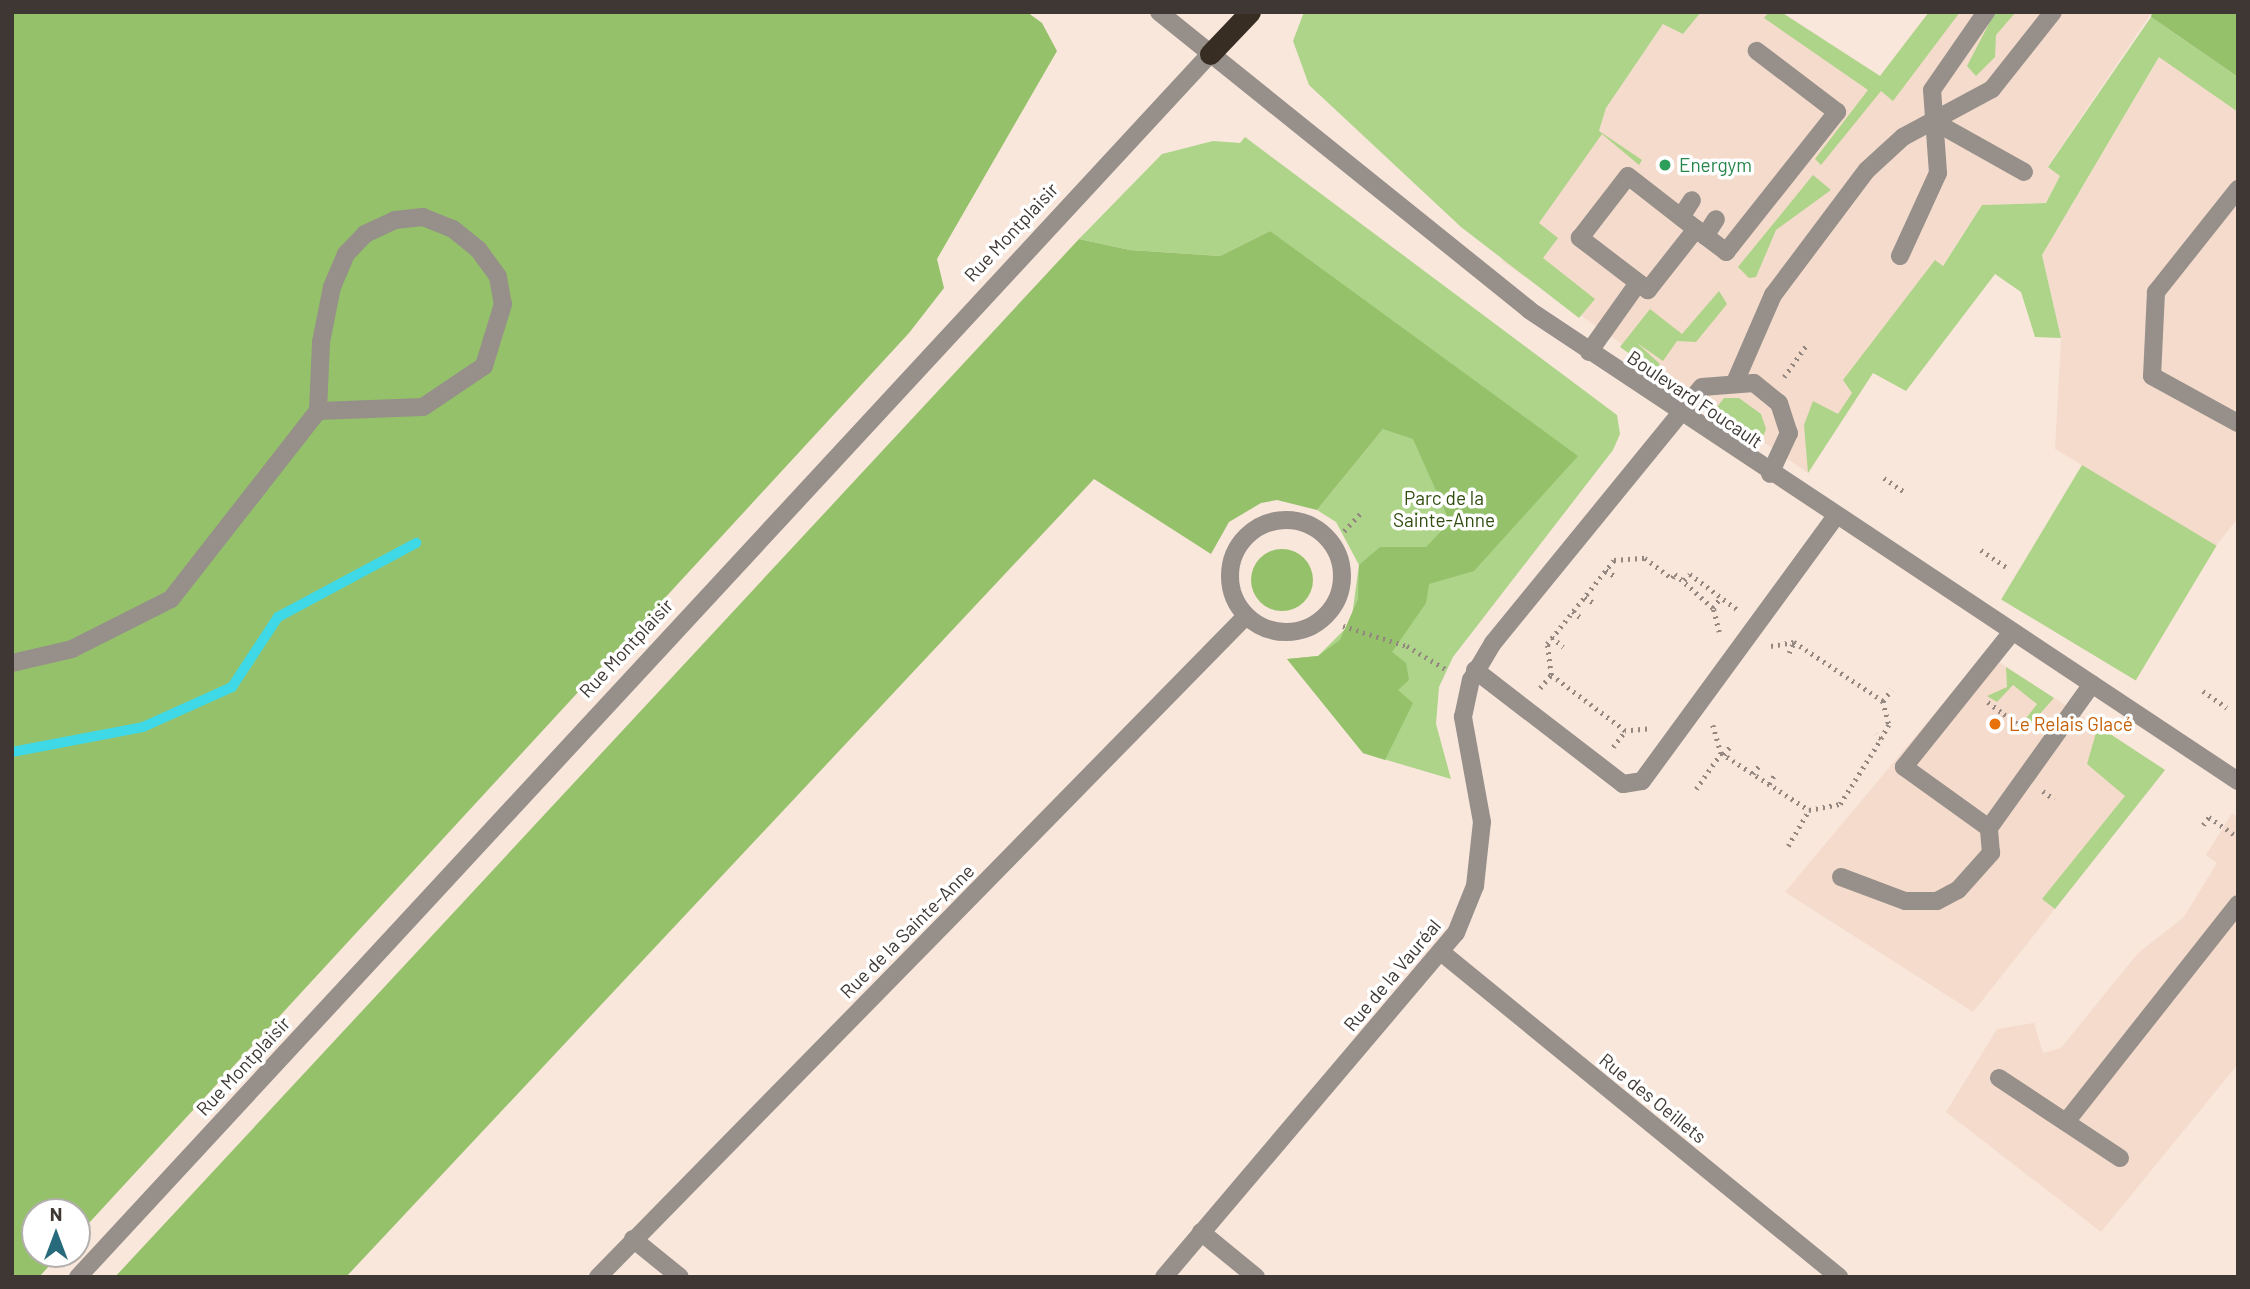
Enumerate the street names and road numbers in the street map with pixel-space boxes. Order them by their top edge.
street label: Rue Montplaisir [959,178,1063,286]
street label: Boulevard Foucault [1623,345,1767,453]
street label: Rue Montplaisir [574,594,678,702]
street label: Rue de la Sainte-Anne [835,859,979,1003]
street label: Rue de la Vauréal [1339,914,1445,1036]
street label: Rue Montplaisir [191,1012,295,1120]
street label: Rue des Oeillets [1595,1048,1711,1148]

